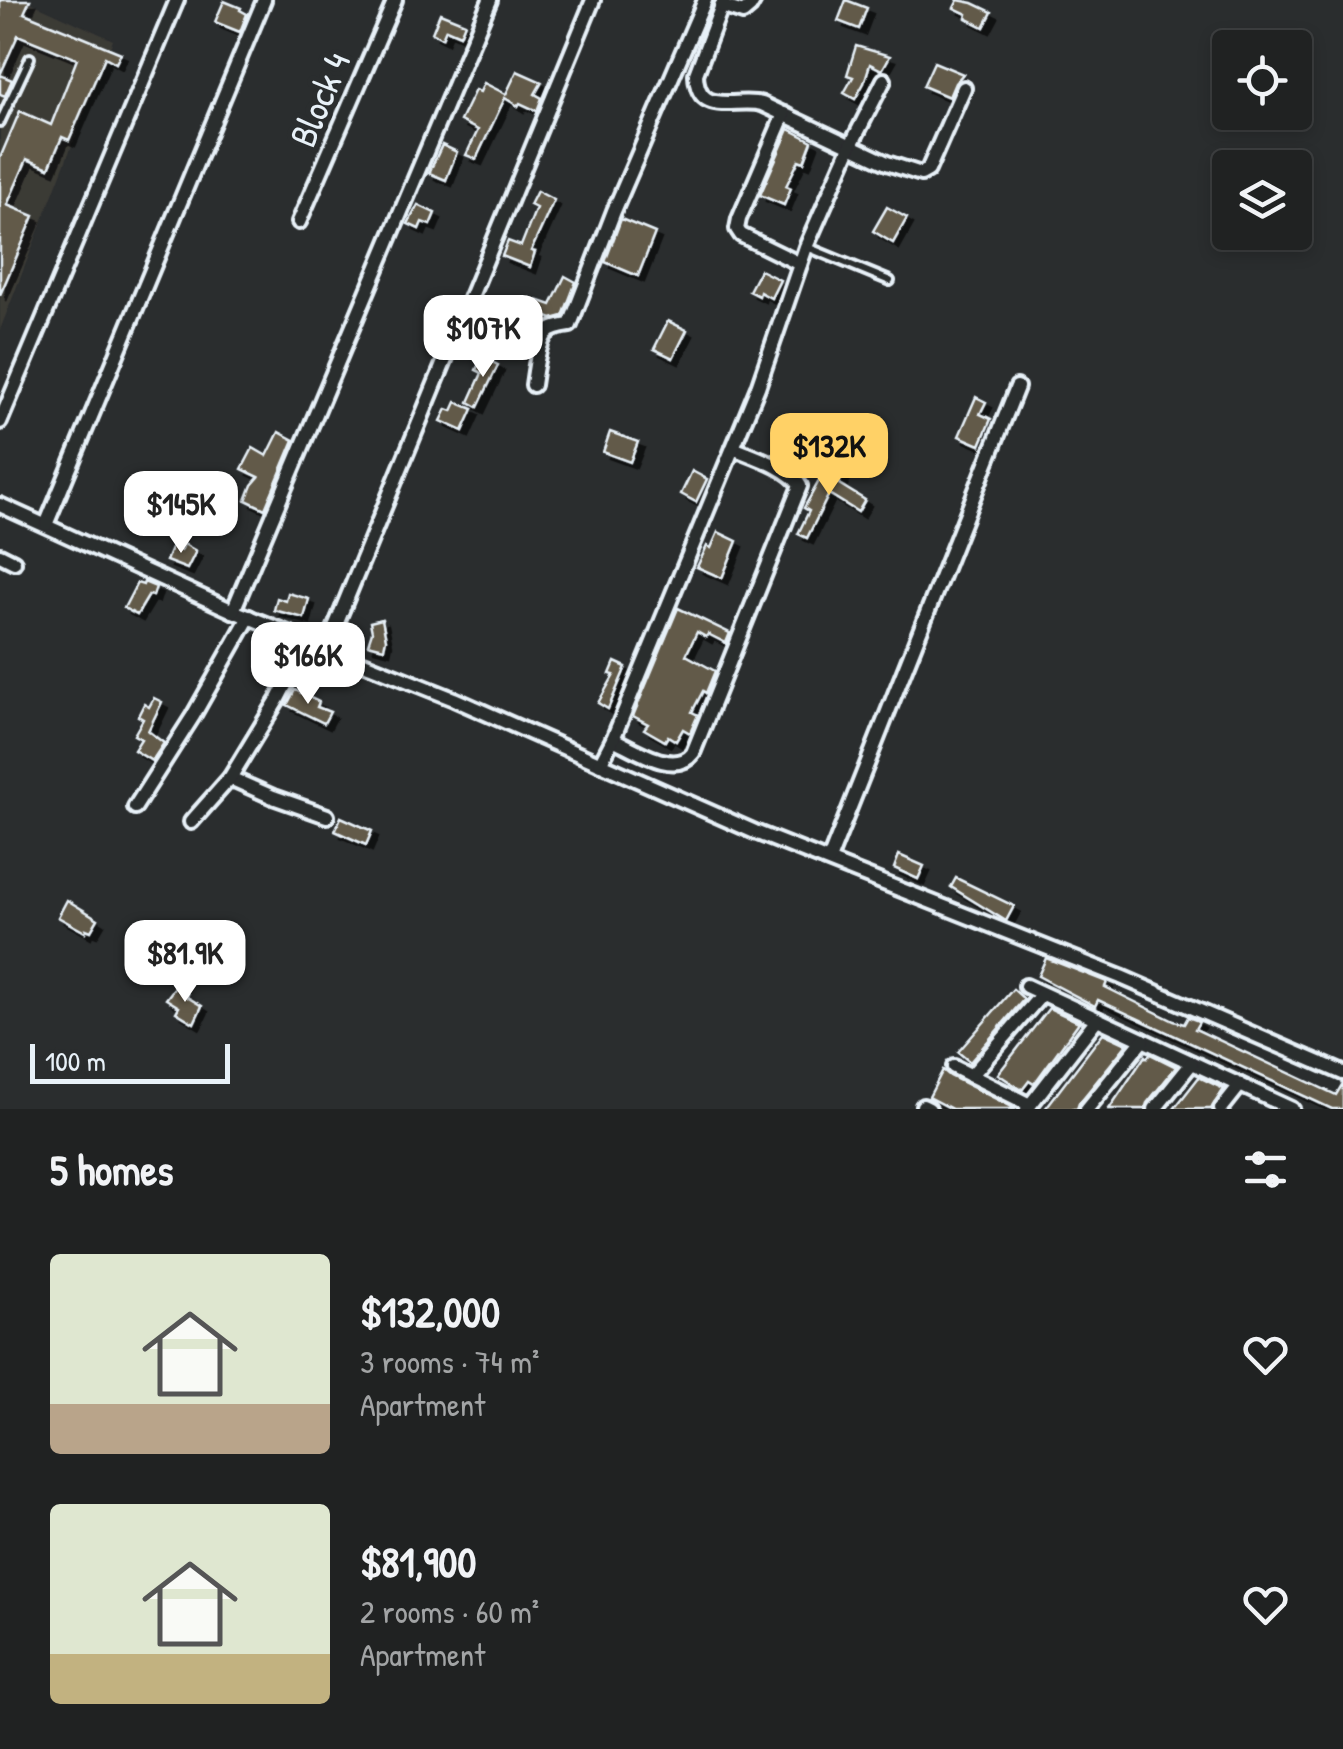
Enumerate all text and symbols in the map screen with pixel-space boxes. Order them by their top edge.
map controls [1212,30,1312,250]
button: locate [1212,30,1312,130]
street label: Block 4 [276,44,362,154]
button: layers [1212,150,1312,250]
pin: $107K [413,295,553,380]
text: $107K [446,306,520,349]
pin: $132K [759,413,899,498]
text: $132K [792,424,866,467]
pin: $145K [111,471,251,556]
text: $145K [146,482,216,525]
pin: $166K [238,622,378,707]
text: $166K [273,633,343,676]
pin: $81.9K [104,920,266,1005]
text: $81.9K [146,931,224,974]
scale bar [30,1039,230,1084]
text: 100 m [45,1042,106,1080]
text: 5 homes [50,1141,173,1198]
icon: filters [1238,1142,1293,1197]
text: $132,000 [360,1283,500,1340]
icon: home [130,1294,250,1414]
icon: heart [1238,1327,1293,1382]
text: 3 rooms · 74 m² [360,1340,539,1383]
text: Apartment [360,1383,485,1426]
text: $81,900 [360,1533,476,1590]
icon: home [130,1544,250,1664]
icon: heart [1238,1577,1293,1632]
text: 2 rooms · 60 m² [360,1590,539,1633]
text: Apartment [360,1633,485,1676]

